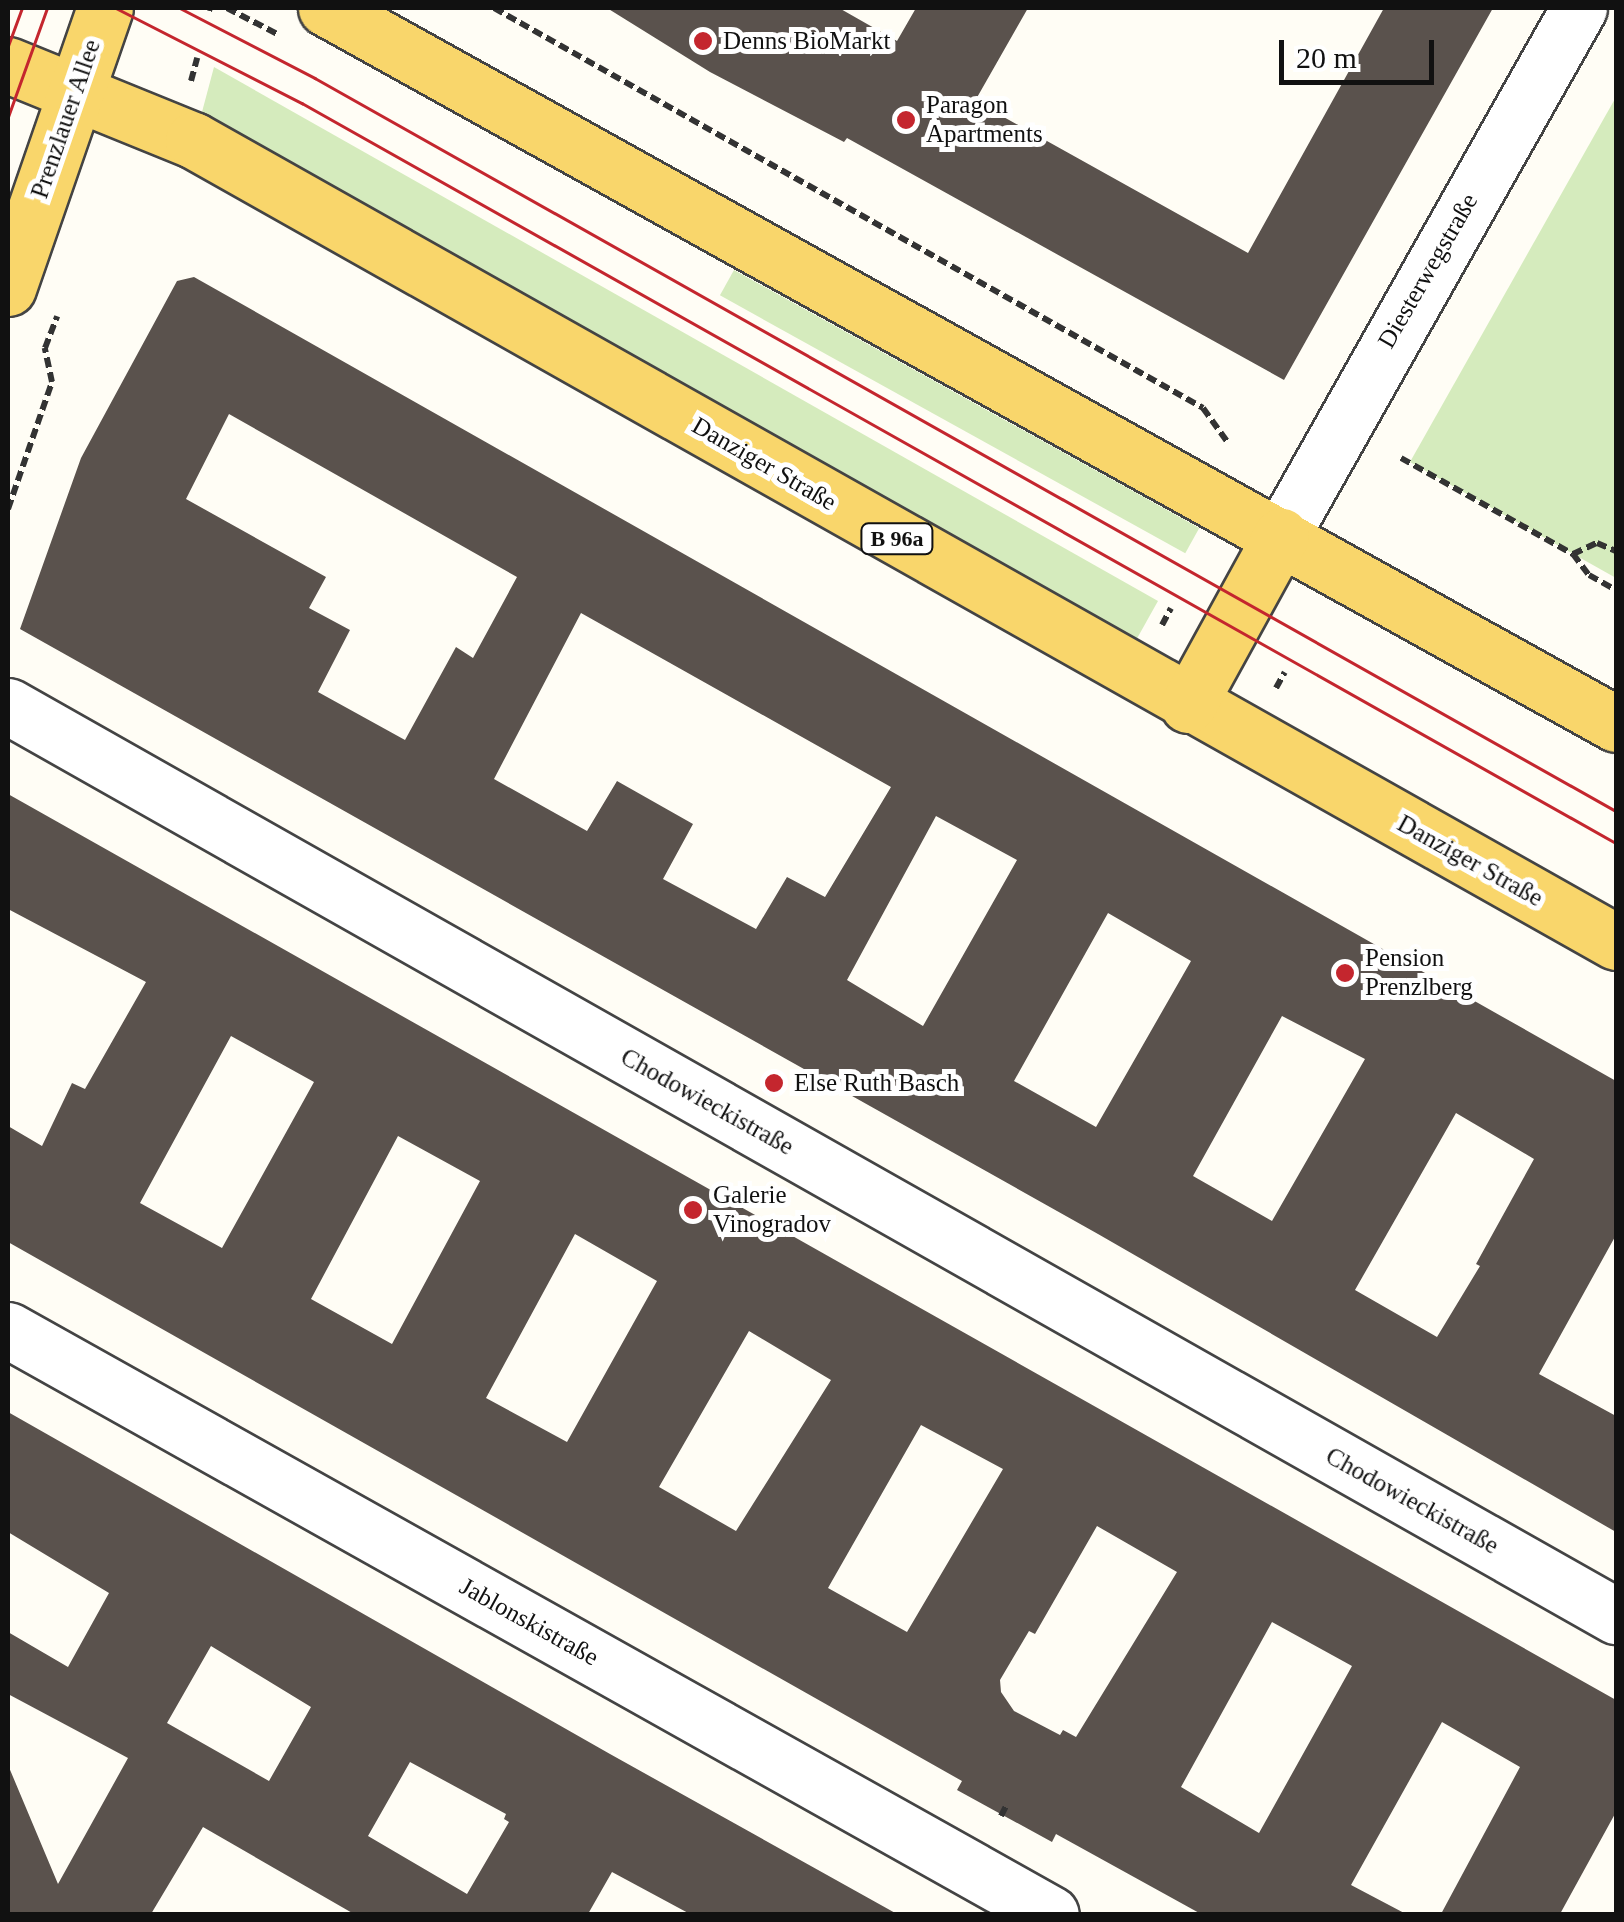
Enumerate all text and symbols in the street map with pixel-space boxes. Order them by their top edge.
scale bar [1284,20,1439,82]
place label: Denns BioMarkt [723,26,890,56]
marker: Denns BioMarkt [692,30,714,52]
street label: Prenzlauer Allee [25,35,107,203]
text: 20 m [1296,41,1357,74]
place label: Paragon Apartments [926,91,1043,150]
marker: Paragon Apartments [895,109,917,131]
street label: Diesterwegstraße [1372,188,1484,354]
street label: Danziger Straße [686,411,842,517]
road number: B 96a [860,522,934,556]
street label: Danziger Straße [1392,809,1548,913]
place label: Pension Prenzlberg [1365,944,1473,1003]
marker: Pension Prenzlberg [1334,962,1356,984]
street label: Chodowieckistraße [615,1042,799,1162]
place label: Else Ruth Basch [794,1068,959,1098]
marker: Else Ruth Basch [763,1072,785,1094]
place label: Galerie Vinogradov [713,1181,831,1240]
marker: Galerie Vinogradov [682,1199,704,1221]
street label: Chodowieckistraße [1320,1441,1504,1561]
street label: Jablonskistraße [454,1572,604,1672]

